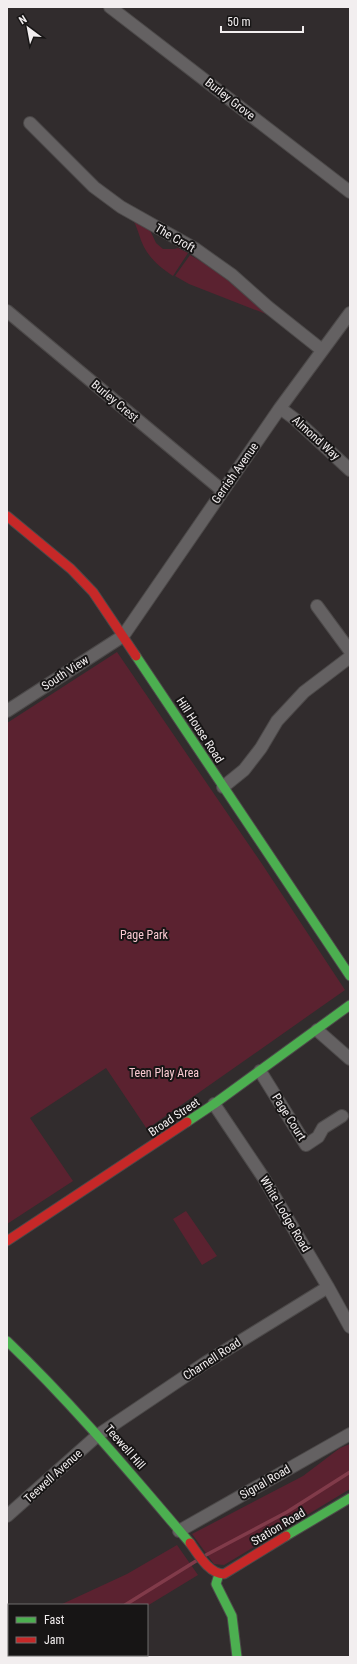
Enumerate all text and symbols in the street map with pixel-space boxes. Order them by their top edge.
north arrow [8,8,48,48]
scale bar [221,8,303,34]
text: N [17,13,29,27]
text: 50 m [227,15,251,29]
street label: Burley Grove [202,75,258,123]
street label: The Croft [152,221,198,255]
street label: Burley Crest [89,377,142,425]
street label: Almond Way [289,413,343,463]
street label: Gerrish Avenue [209,439,261,506]
street label: South View [39,653,91,693]
street label: Hill House Road [174,694,227,766]
park label: Page Park [120,928,169,942]
park label: Teen Play Area [129,1066,199,1080]
street label: Page Court [269,1091,309,1143]
street label: Broad Street [146,1095,203,1139]
street label: White Lodge Road [257,1174,313,1254]
street label: Charnell Road [181,1335,243,1383]
street label: Teewell Hill [102,1422,148,1472]
street label: Teewell Avenue [21,1446,85,1506]
street label: Signal Road [237,1462,293,1502]
street label: Station Road [248,1505,308,1549]
legend [8,1604,148,1656]
text: Fast [44,1613,65,1627]
text: Jam [44,1633,65,1647]

